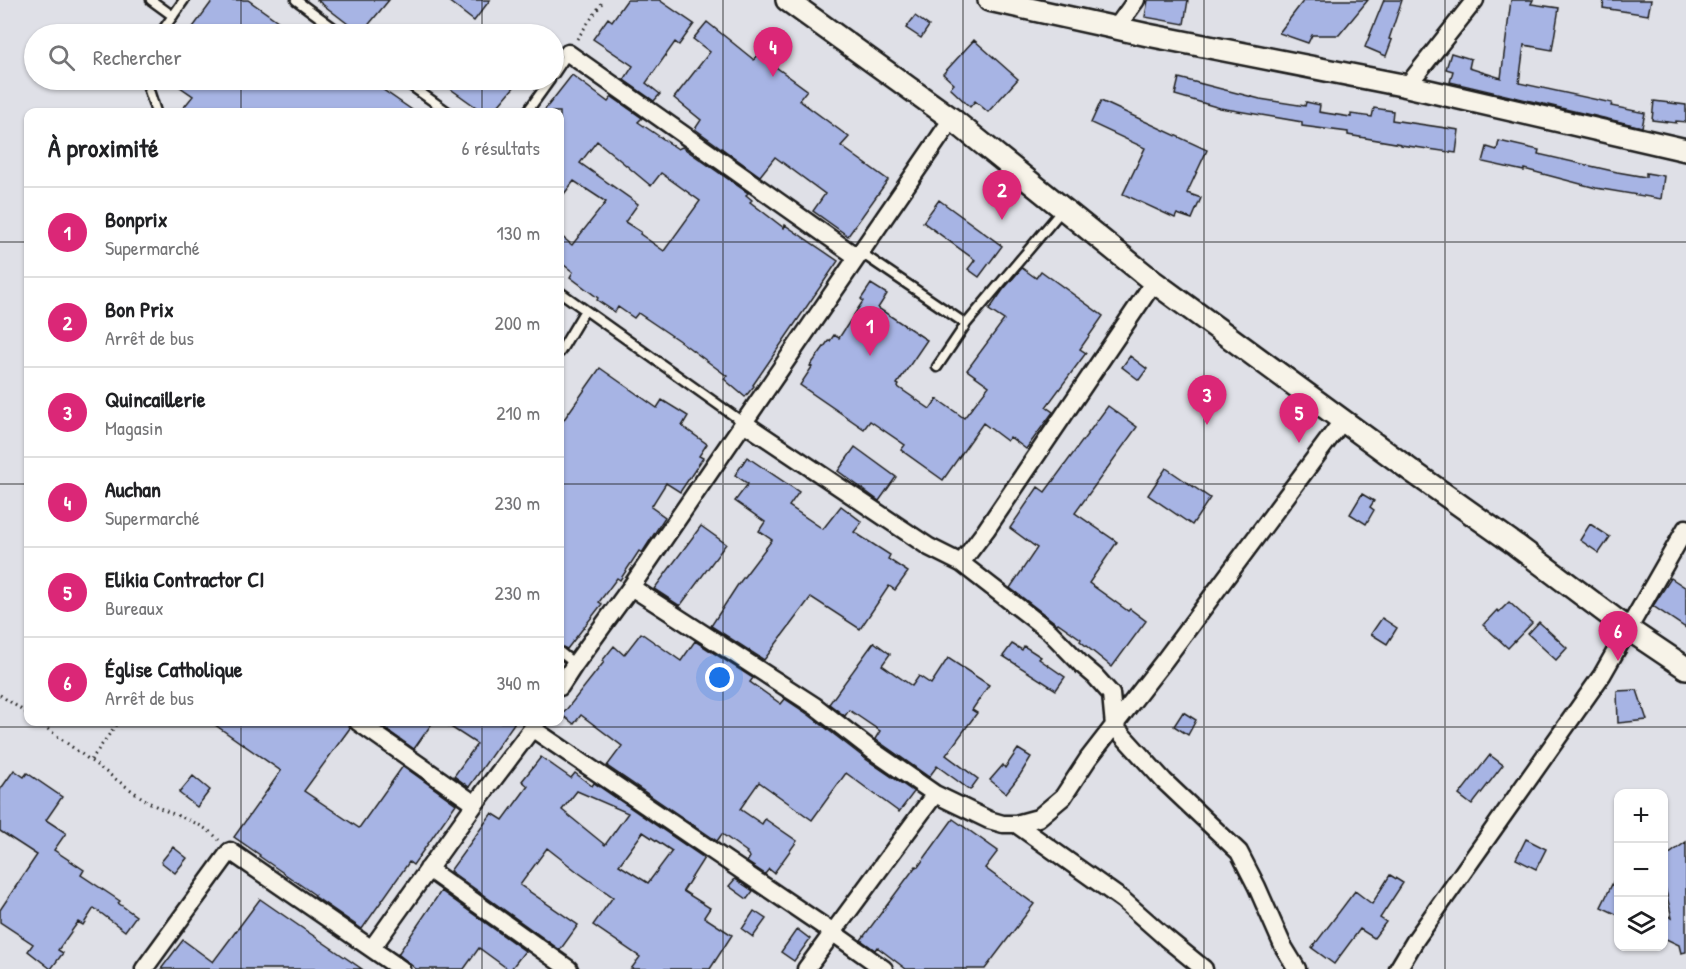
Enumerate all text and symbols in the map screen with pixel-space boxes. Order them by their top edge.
search box [24,24,564,90]
pin: 4 [754,28,792,77]
icon: search [45,41,78,74]
text: Rechercher [93,42,182,72]
text: À proximité [48,130,159,165]
text: 6 résultats [461,134,540,161]
pin: 2 [982,170,1022,220]
text: Bonprix [105,204,168,234]
text: 1 [64,219,71,246]
text: 130 m [497,219,540,246]
text: Supermarché [105,234,200,261]
text: Bon Prix [105,294,174,324]
pin: 1 [850,306,890,356]
text: 2 [63,309,72,336]
text: 200 m [495,309,540,336]
text: Arrêt de bus [105,324,194,351]
pin: 3 [1188,376,1226,425]
text: Quincaillerie [105,384,206,414]
pin: 5 [1280,394,1318,443]
text: 3 [63,399,72,426]
text: 210 m [496,399,540,426]
text: Magasin [105,414,163,441]
text: Auchan [105,474,161,504]
text: 4 [64,489,71,516]
text: 230 m [495,489,540,516]
text: Supermarché [105,504,200,531]
text: Elikia Contractor CI [105,564,265,594]
text: 5 [63,579,72,606]
text: 230 m [495,579,540,606]
text: Bureaux [105,594,164,621]
pin: 6 [1598,612,1638,661]
text: Église Catholique [105,654,242,684]
your location [705,663,734,692]
text: 6 [64,669,71,696]
text: 340 m [496,669,540,696]
text: Arrêt de bus [105,684,194,711]
map controls [1614,789,1668,951]
button: + [1614,789,1668,843]
button: − [1614,843,1668,897]
button: layers [1614,897,1668,951]

